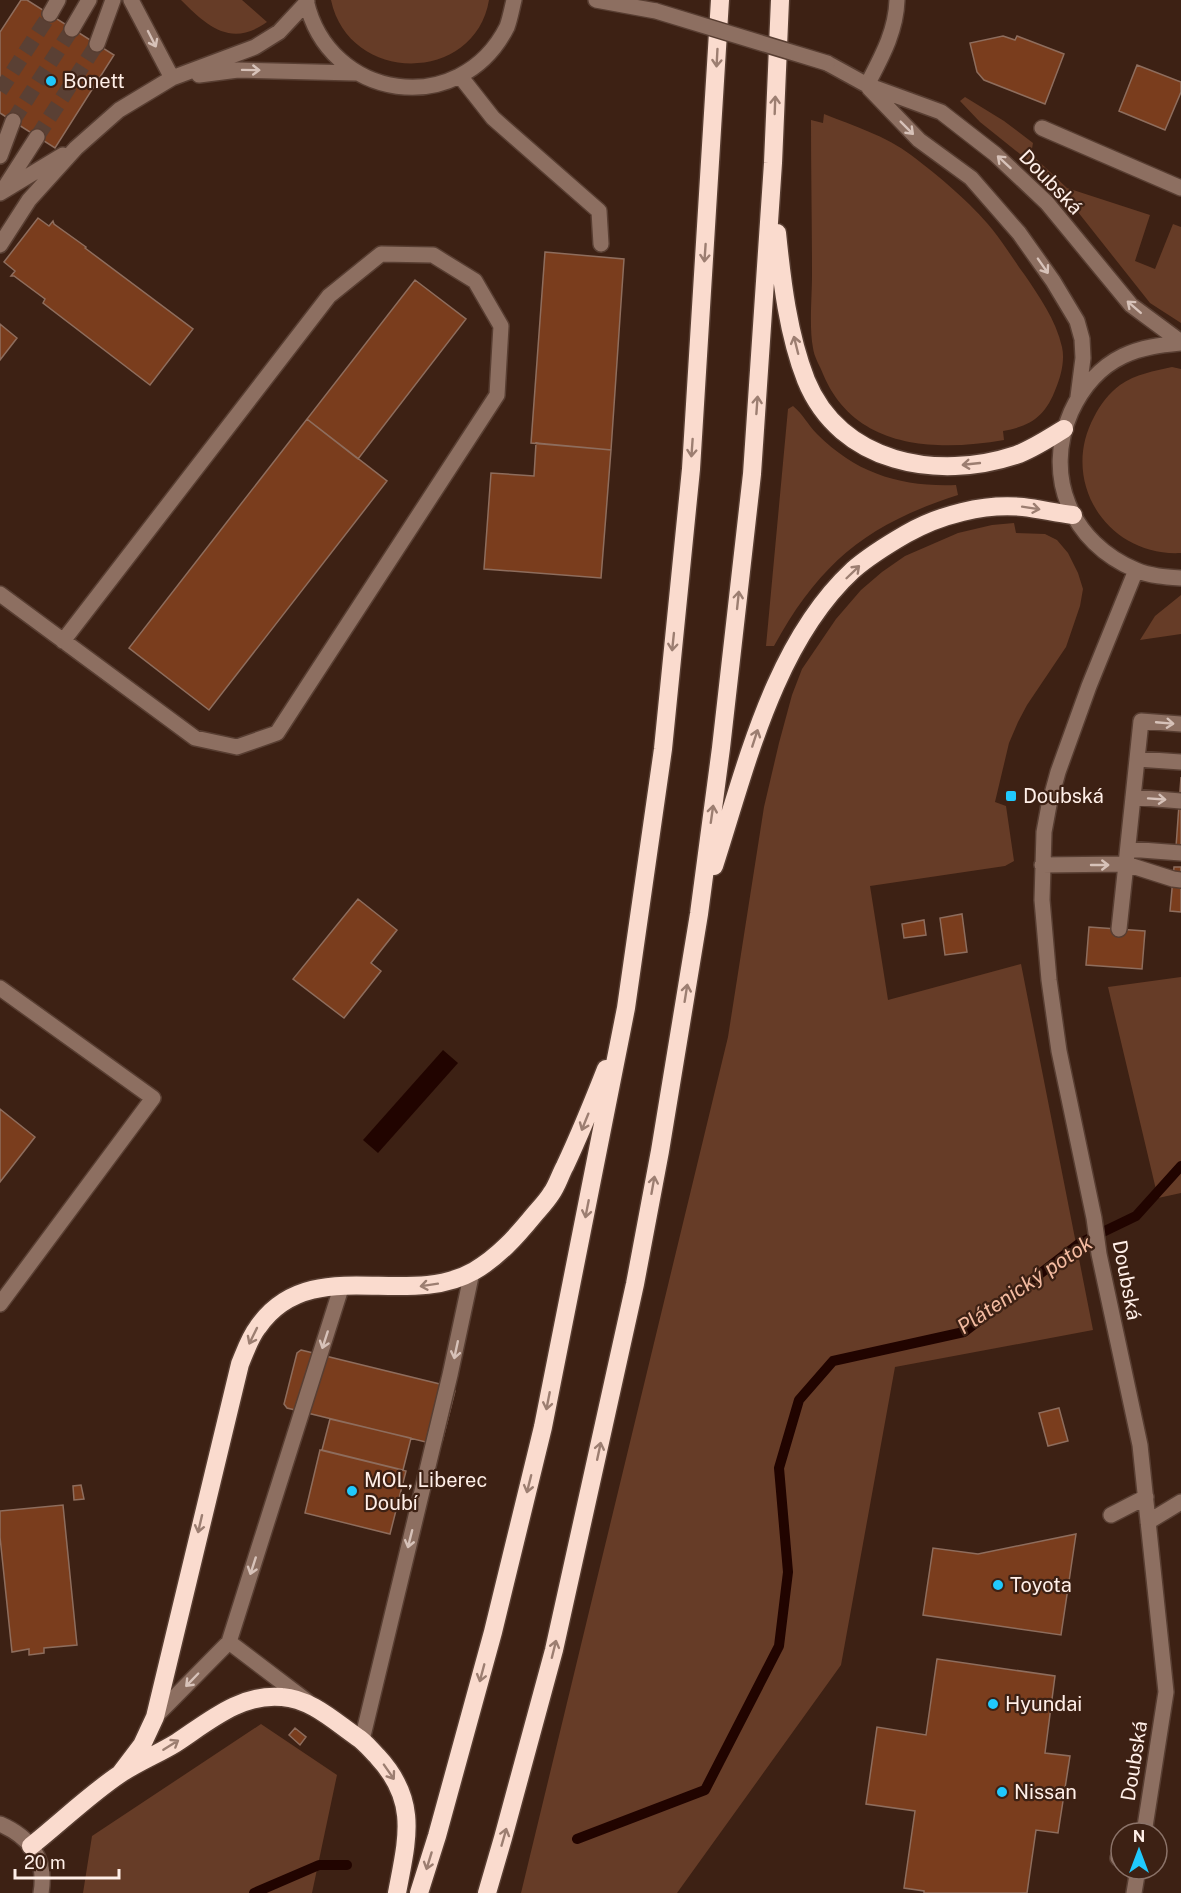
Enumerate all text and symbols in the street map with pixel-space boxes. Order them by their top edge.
one-way arrow [146,30,158,47]
one-way arrow [711,48,722,68]
one-way arrow [241,64,261,76]
place label: Bonett [63,69,125,93]
marker: Bonett [44,74,58,88]
one-way arrow [770,95,781,115]
one-way arrow [899,121,914,136]
street label: Doubská [1014,145,1088,219]
one-way arrow [997,155,1012,169]
one-way arrow [699,243,710,263]
one-way arrow [1037,257,1049,274]
one-way arrow [1126,300,1142,313]
one-way arrow [789,336,801,355]
one-way arrow [752,396,763,416]
one-way arrow [687,437,698,457]
one-way arrow [962,459,982,470]
one-way arrow [1020,503,1040,514]
one-way arrow [845,565,860,579]
one-way arrow [733,590,744,610]
one-way arrow [668,631,679,651]
one-way arrow [1155,718,1175,729]
one-way arrow [750,729,761,748]
place label: Doubská [1023,784,1104,808]
marker: Doubská [1004,789,1018,803]
one-way arrow [1147,794,1167,805]
one-way arrow [707,805,718,824]
one-way arrow [1090,859,1110,871]
one-way arrow [681,984,692,1003]
one-way arrow [579,1112,590,1131]
one-way arrow [648,1176,659,1196]
one-way arrow [581,1199,592,1219]
water label: Plátenický potok [952,1230,1098,1339]
street label: Doubská [1108,1238,1146,1322]
one-way arrow [419,1280,439,1291]
one-way arrow [247,1327,258,1345]
one-way arrow [318,1330,329,1349]
one-way arrow [449,1340,461,1359]
one-way arrow [542,1390,553,1410]
one-way arrow [593,1442,605,1461]
place label: MOL, Liberec Doubí [364,1468,487,1515]
one-way arrow [523,1474,535,1493]
marker: MOL, Liberec Doubí [345,1484,359,1498]
one-way arrow [194,1514,206,1533]
one-way arrow [404,1530,416,1549]
one-way arrow [247,1556,258,1575]
place label: Toyota [1010,1573,1072,1597]
marker: Toyota [991,1578,1005,1592]
one-way arrow [548,1639,560,1658]
one-way arrow [476,1663,487,1682]
one-way arrow [185,1672,199,1687]
place label: Hyundai [1005,1692,1082,1716]
marker: Hyundai [986,1697,1000,1711]
street label: Doubská [1116,1719,1152,1803]
one-way arrow [162,1739,179,1751]
one-way arrow [383,1763,395,1779]
place label: Nissan [1014,1780,1077,1804]
marker: Nissan [995,1785,1009,1799]
north arrow [1109,1821,1169,1881]
text: N [1133,1827,1145,1846]
one-way arrow [498,1828,510,1847]
scale bar [15,1842,118,1880]
one-way arrow [423,1851,434,1870]
text: 20 m [24,1852,66,1873]

